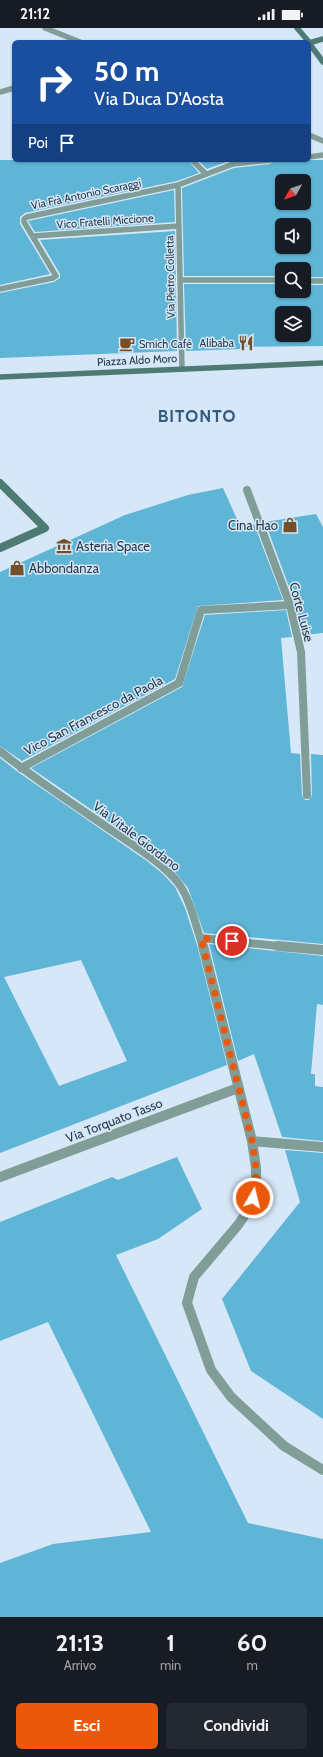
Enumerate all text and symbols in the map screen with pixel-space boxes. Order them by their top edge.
text: 21:12 [20,5,50,23]
text: 50 m [94,54,159,88]
icon: right [28,56,80,108]
text: Via Duca D'Aosta [94,88,224,110]
icon: arrive [56,132,78,154]
text: Poi [28,134,48,152]
north arrow [275,174,311,210]
map controls [275,174,311,342]
street label: Via Frà Antonio Scaraggi [30,175,142,213]
street label: Vico Fratelli Miccione [56,211,154,231]
button: sound [275,218,311,254]
street label: Via Pietro Colletta [162,235,178,319]
button: search [275,262,311,298]
button: layers [275,306,311,342]
restaurant icon: Alibaba [237,334,255,352]
cafe icon: Smich Cafè [118,335,136,353]
place label: Alibaba [200,336,235,350]
place label: Smich Cafè [139,337,192,351]
street label: Piazza Aldo Moro [97,351,177,369]
district label: BITONTO [158,406,236,426]
shop icon: Cina Hao [281,516,299,534]
place label: Cina Hao [228,517,278,533]
museum icon: Asteria Space [55,537,73,555]
place label: Asteria Space [76,538,150,554]
shop icon: Abbondanza [8,559,26,577]
place label: Abbondanza [29,560,100,576]
street label: Corte Luise [286,580,318,644]
street label: Vico San Francesco da Paola [21,671,166,758]
street label: Via Vitale Giordano [90,798,184,874]
pin [215,924,249,958]
icon: arrive [221,930,243,952]
street label: Via Torquato Tasso [63,1094,165,1146]
position arrow [232,1177,274,1219]
text: 21:13 [56,1628,104,1657]
text: 1 [166,1628,175,1657]
text: 60 [237,1628,267,1657]
text: Arrivo [64,1657,96,1673]
text: min [160,1657,181,1673]
text: m [246,1657,258,1673]
button: Esci [16,1703,158,1749]
button: Condividi [166,1703,307,1749]

